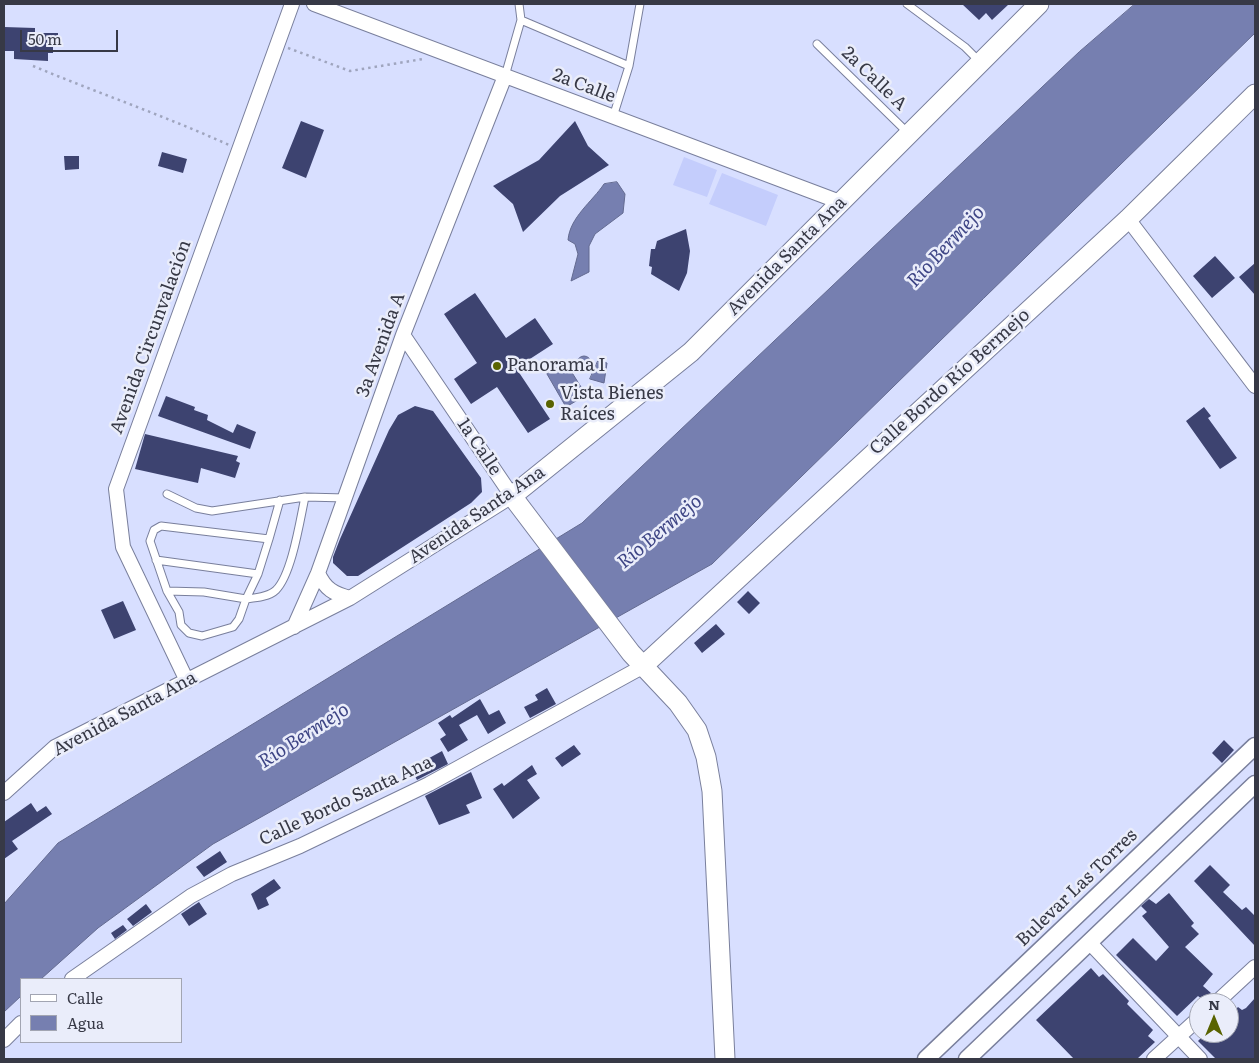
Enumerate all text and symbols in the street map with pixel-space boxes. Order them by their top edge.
scale bar [22,20,120,52]
text: 50 m [28,27,62,50]
street label: 2a Calle A [837,43,911,115]
street label: 2a Calle [549,64,619,108]
street label: Avenida Santa Ana [723,192,851,320]
water label: Río Bermejo [903,202,989,292]
street label: Avenida Circunvalación [106,237,196,437]
street label: 3a Avenida A [352,290,410,400]
street label: Calle Bordo Río Bermejo [865,304,1035,460]
place label: Panorama I [507,355,606,377]
marker: Panorama I [491,360,503,372]
place label: Vista Bienes Raíces [560,383,663,426]
marker: Vista Bienes Raíces [544,398,556,410]
street label: 1a Calle [452,414,506,480]
street label: Avenida Santa Ana [405,461,549,569]
water label: Río Bermejo [613,490,707,574]
street label: Avenida Santa Ana [49,667,201,761]
water label: Río Bermejo [255,698,353,774]
street label: Calle Bordo Santa Ana [256,751,436,851]
street label: Bulevar Las Torres [1012,825,1142,951]
legend [20,978,182,1043]
text: Calle [67,986,103,1009]
north arrow [1189,993,1239,1043]
text: N [1208,994,1220,1014]
text: Agua [67,1011,104,1034]

